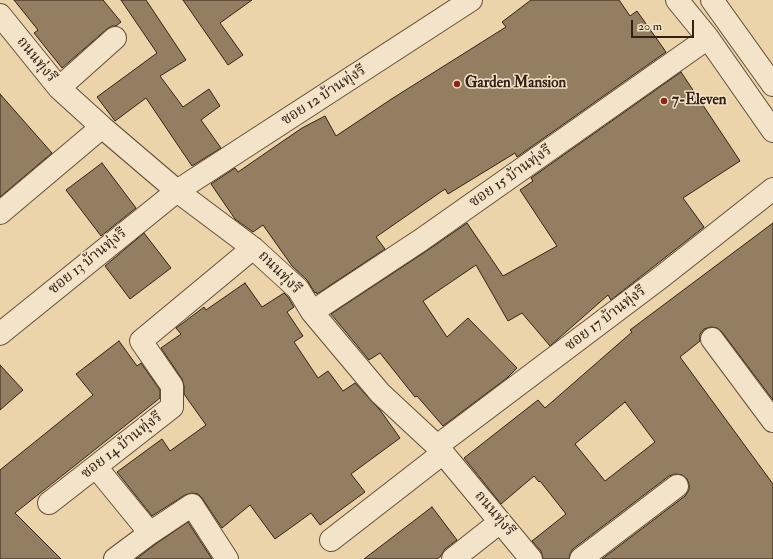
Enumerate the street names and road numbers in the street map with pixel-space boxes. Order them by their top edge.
street label: ถนนทุ่งรี [12,33,60,87]
street label: ซอย 12 บ้านทุ่งรี [278,62,370,130]
street label: ซอย 15 บ้านทุ่งรี [466,142,556,212]
street label: ซอย 13 บ้านทุ่งรี [45,225,131,299]
street label: ถนนทุ่งรี [254,248,304,298]
street label: ซอย 17 บ้านทุ่งรี [562,283,650,355]
street label: ซอย 14 บ้านทุ่งรี [78,409,166,483]
street label: ถนนทุ่งรี [470,488,518,540]

